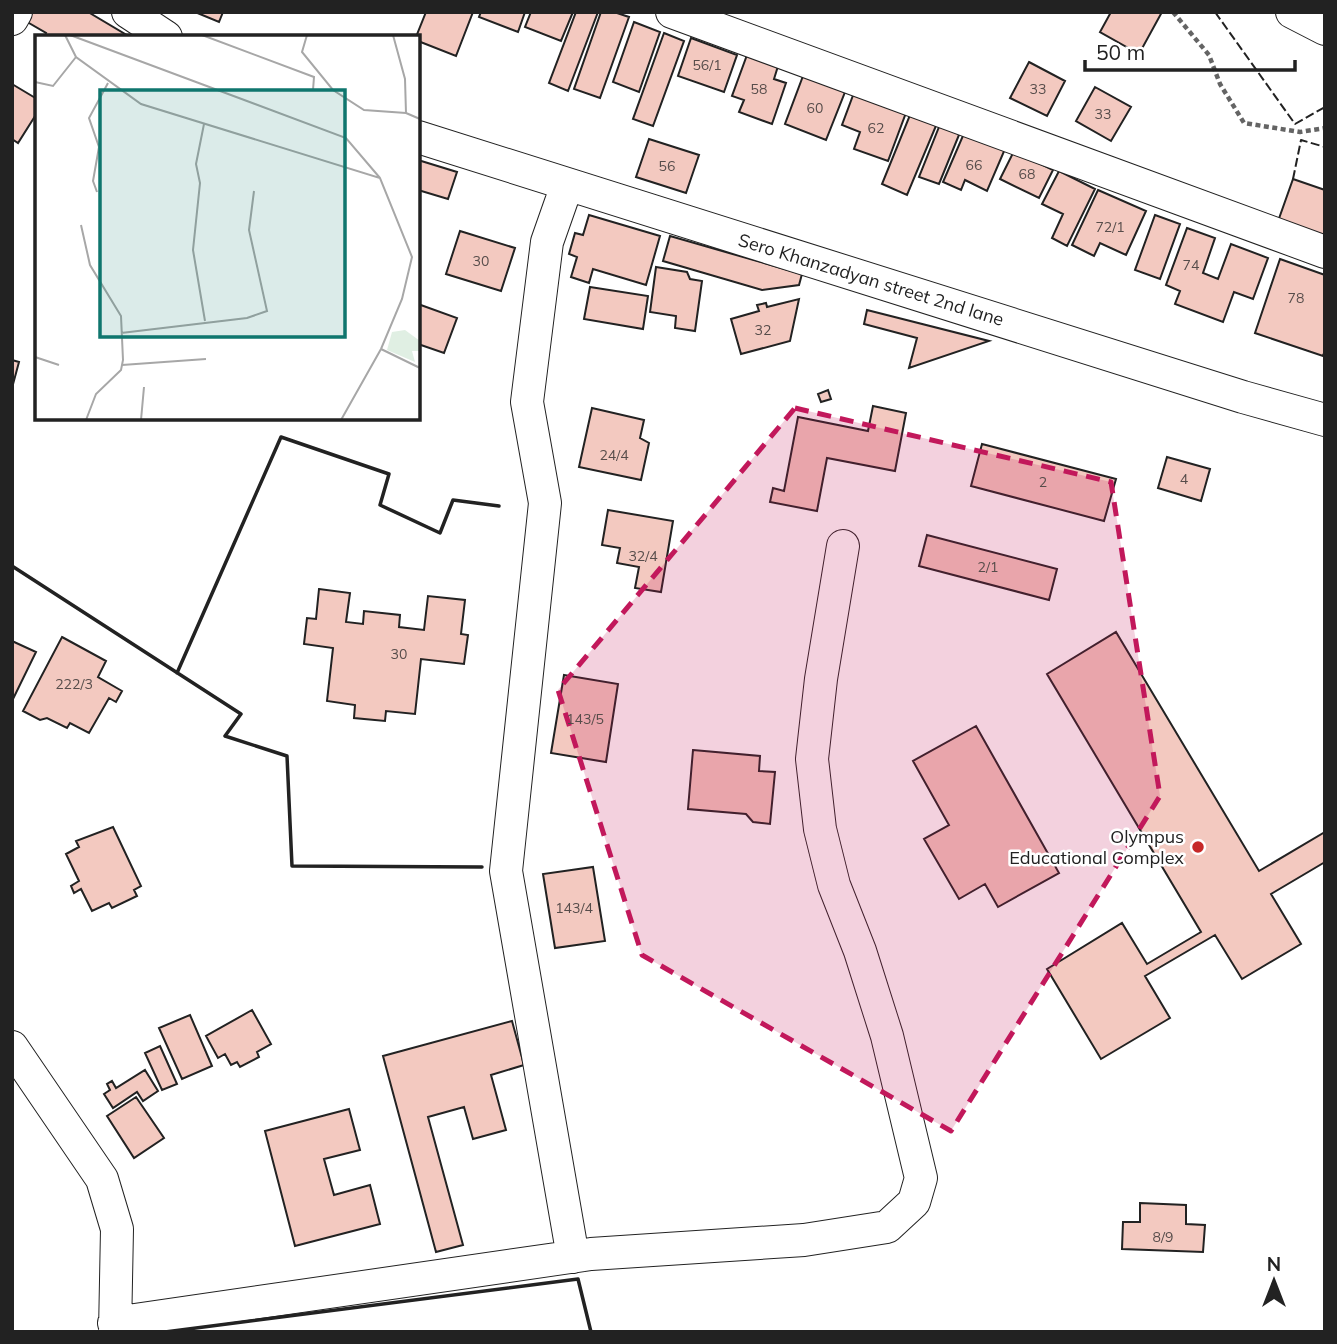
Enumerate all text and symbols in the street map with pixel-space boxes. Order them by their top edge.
scale bar [1085,28,1295,72]
inset map [35,35,420,420]
text: 50 m [1096,39,1145,65]
house number: 56/1 [692,56,722,74]
house number: 58 [751,80,767,98]
house number: 33 [1030,80,1046,98]
house number: 60 [807,99,823,117]
house number: 33 [1095,105,1111,123]
house number: 62 [868,119,884,137]
house number: 66 [966,156,982,174]
house number: 56 [659,157,675,175]
house number: 68 [1019,165,1035,183]
house number: 72/1 [1095,218,1125,236]
street label: Sero Khanzadyan street 2nd lane [736,228,1007,331]
house number: 30 [473,252,489,270]
house number: 74 [1183,256,1200,274]
house number: 78 [1288,289,1304,307]
house number: 32 [755,321,771,339]
house number: 24/4 [599,446,629,464]
house number: 4 [1180,470,1189,488]
house number: 2 [1039,473,1047,491]
house number: 32/4 [628,547,658,565]
house number: 2/1 [978,558,998,576]
house number: 30 [391,645,407,663]
house number: 222/3 [55,675,93,693]
house number: 143/5 [566,710,604,728]
place label: Olympus Educational Complex [1009,825,1184,869]
marker: Olympus Educational Complex [1190,839,1206,855]
house number: 143/4 [555,899,593,917]
house number: 8/9 [1153,1228,1173,1246]
north arrow [1239,1246,1309,1316]
text: N [1267,1252,1281,1276]

